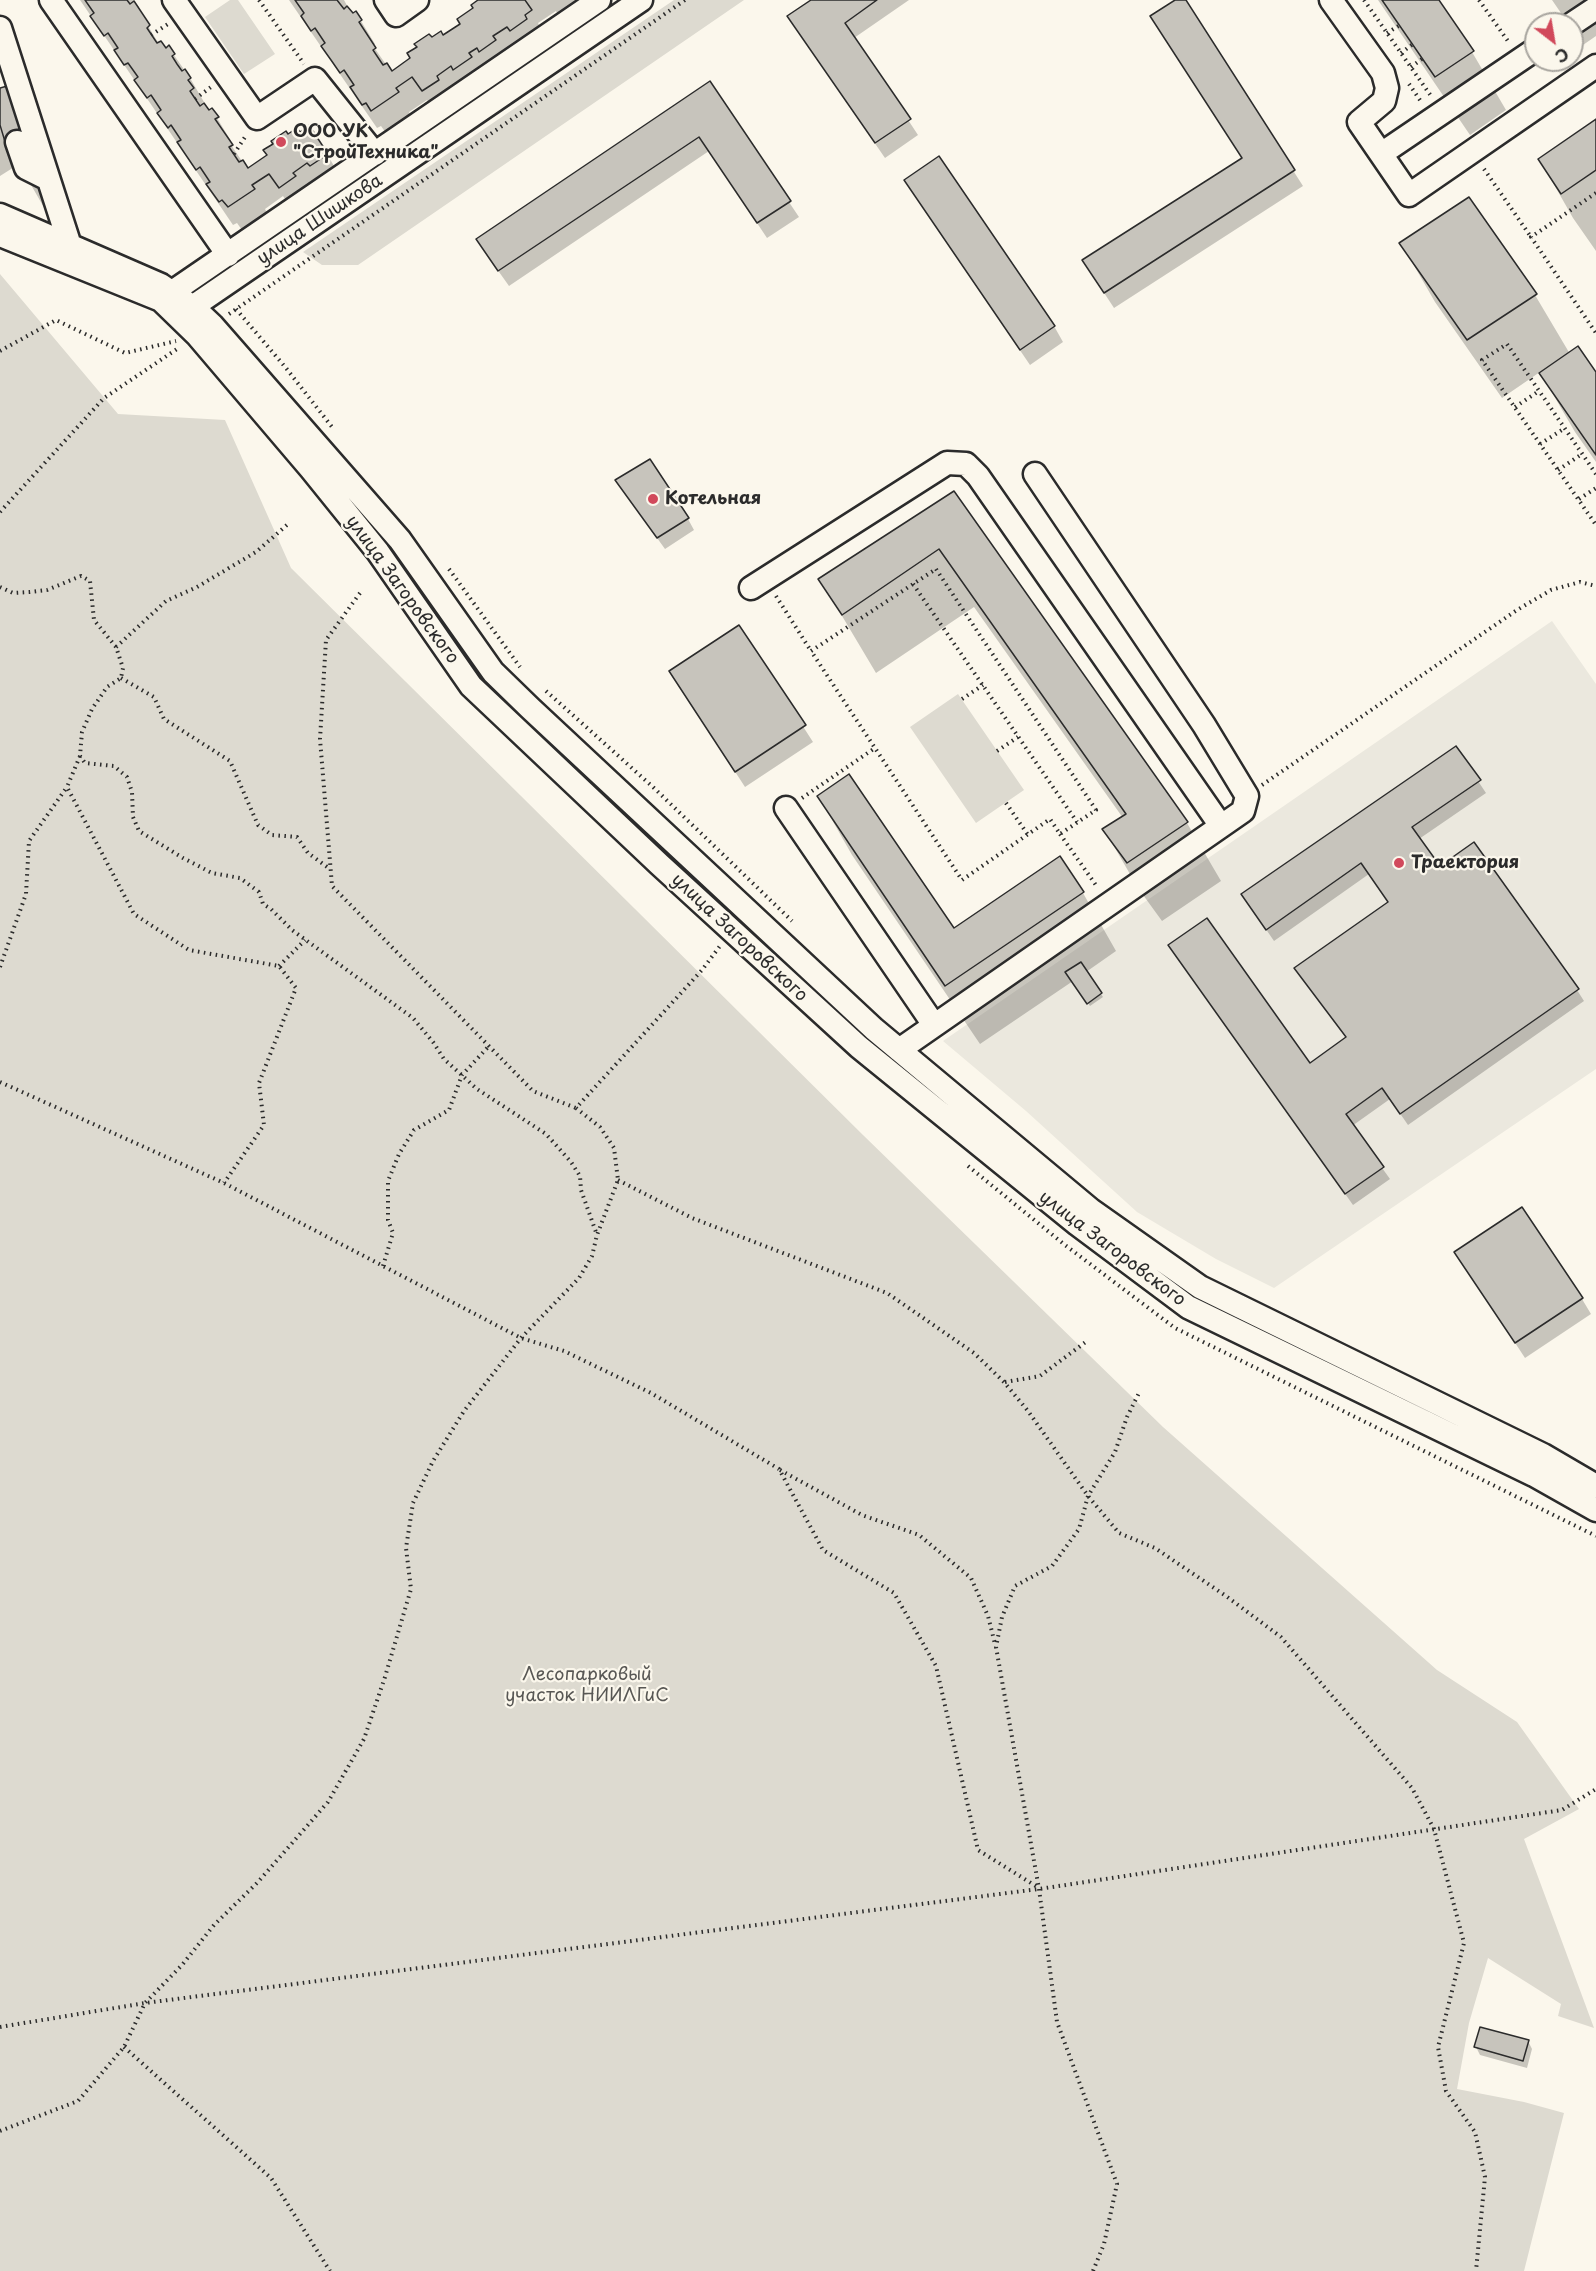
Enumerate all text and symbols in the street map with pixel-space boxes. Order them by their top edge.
north arrow [1524,12,1584,72]
text: С [1551,42,1574,69]
place label: ООО УК "СтройТехника" [293,121,438,164]
marker: ООО УК "СтройТехника" [274,135,288,149]
street label: улица Шишкова [253,170,387,270]
place label: Котельная [665,488,761,510]
marker: Котельная [646,492,660,506]
street label: улица Загоровского [341,512,463,668]
place label: Траектория [1411,852,1519,874]
marker: Траектория [1392,856,1406,870]
street label: улица Загоровского [666,869,812,1007]
street label: улица Загоровского [1034,1187,1190,1311]
park label: Лесопарковый участок НИИЛГиС [505,1664,669,1706]

